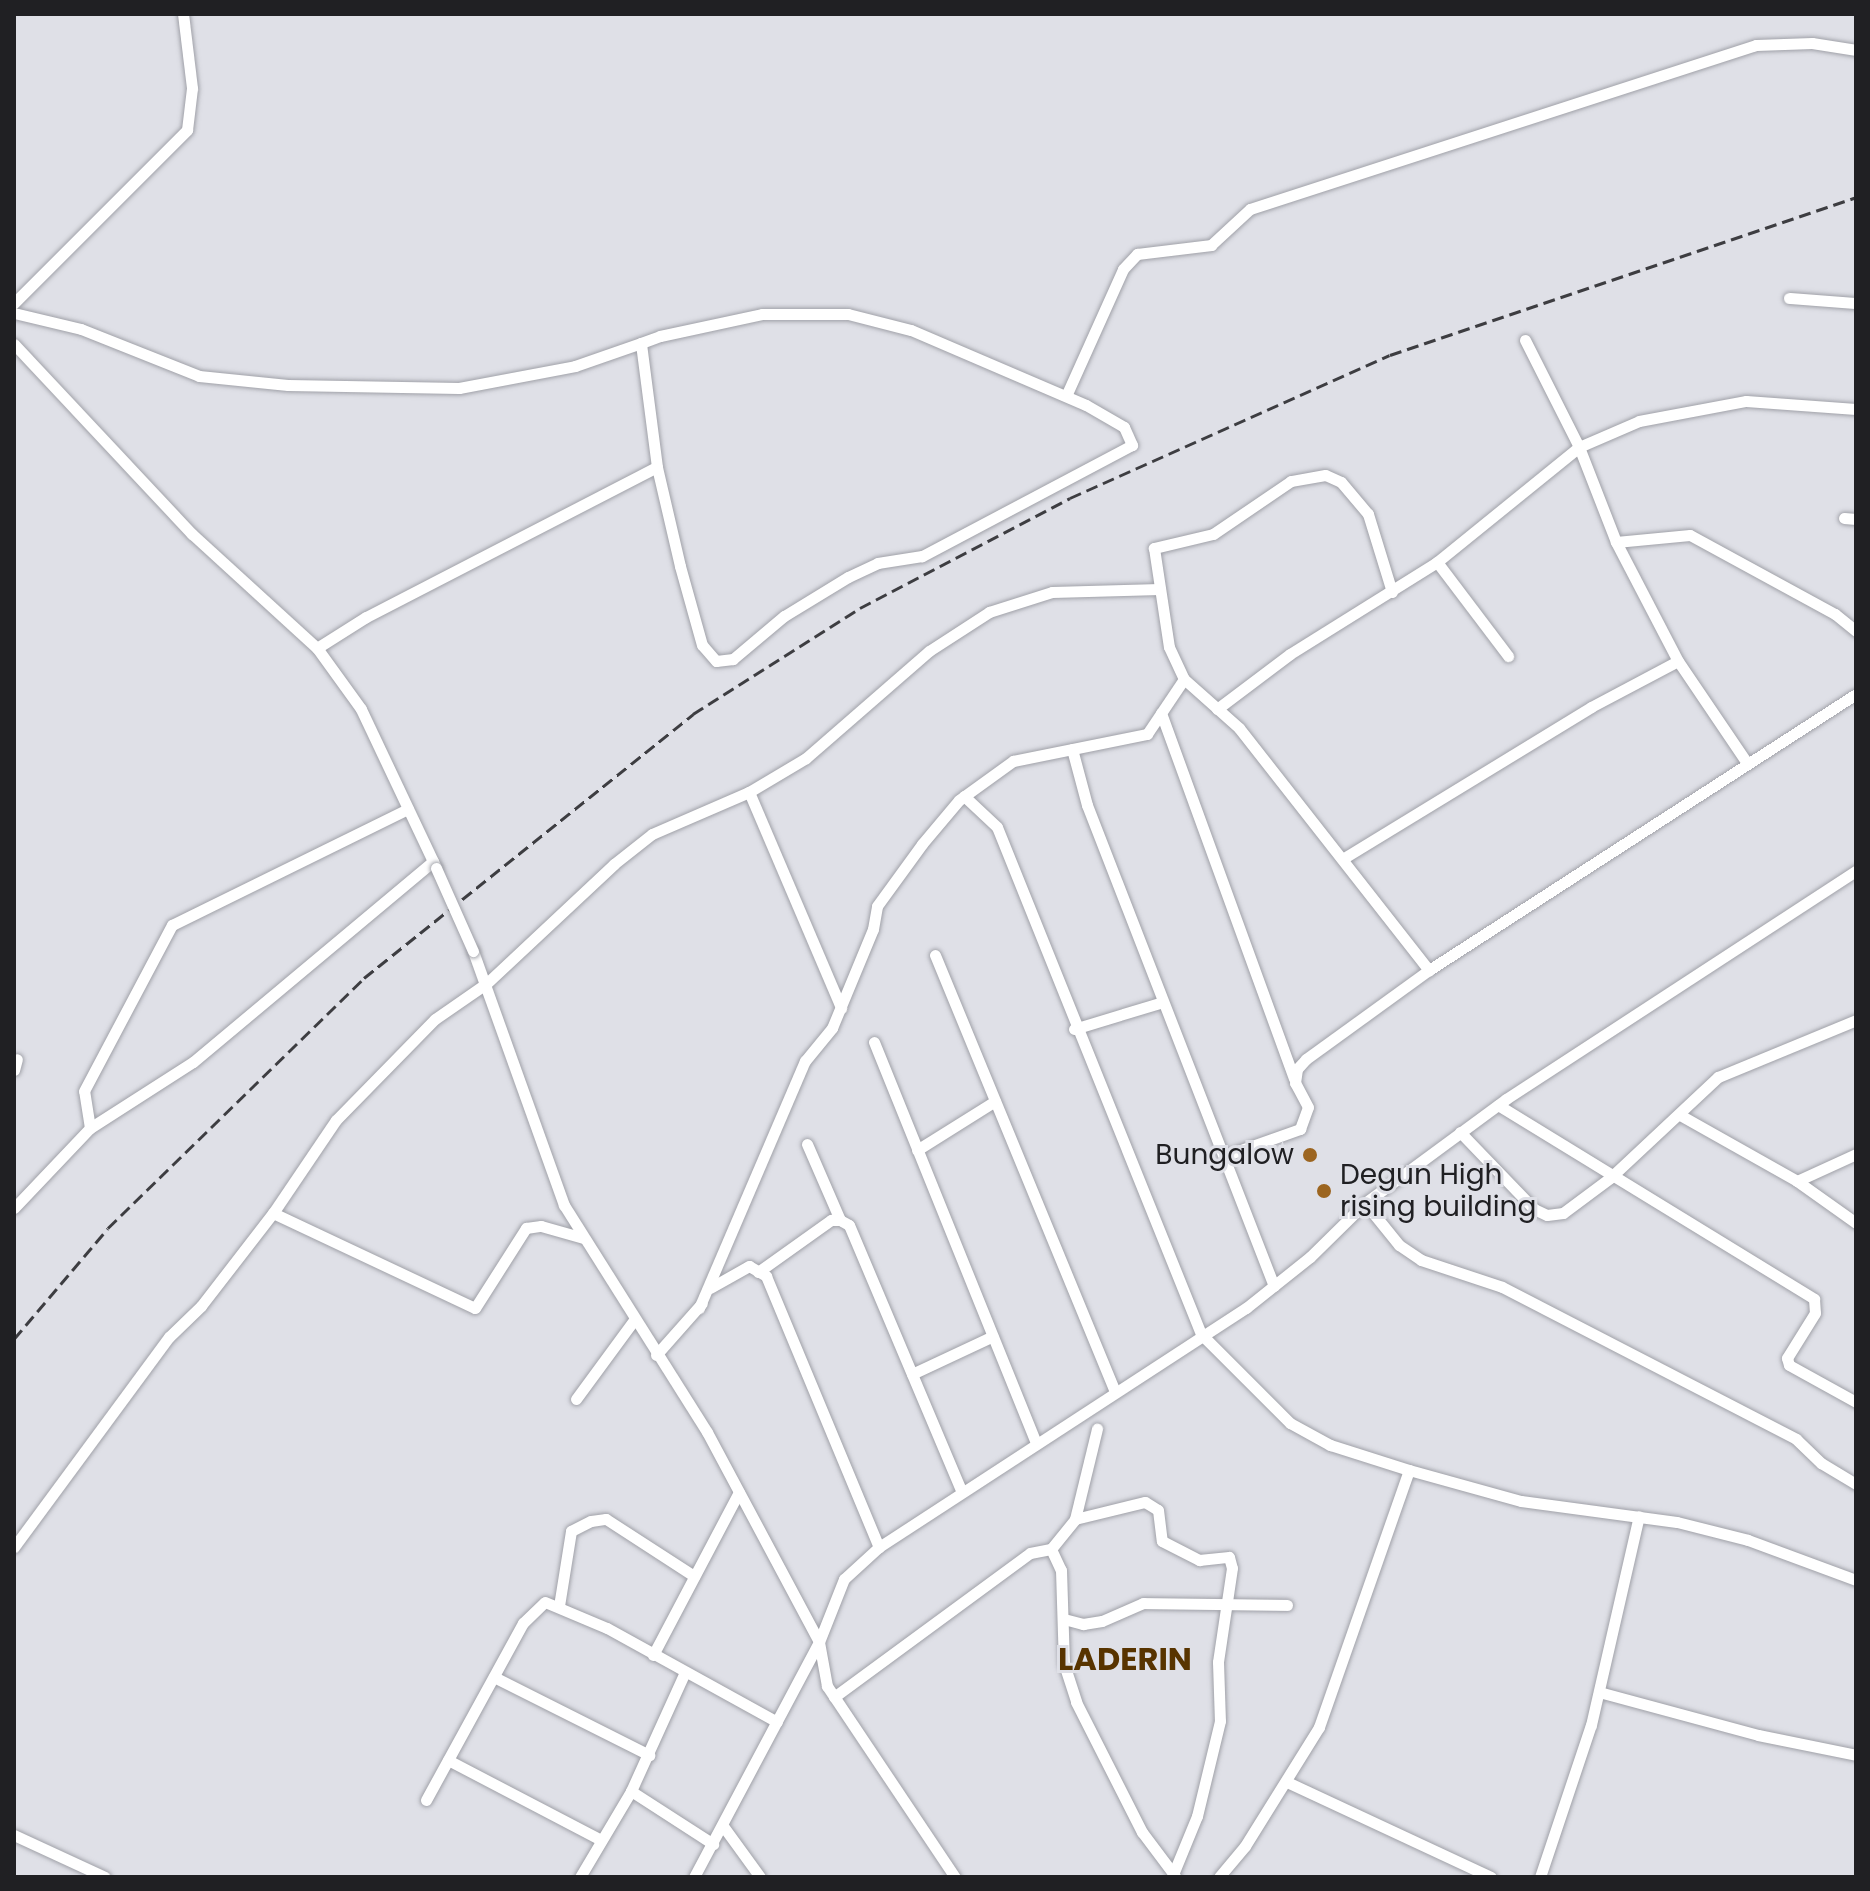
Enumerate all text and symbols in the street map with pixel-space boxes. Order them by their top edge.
place label: Bungalow [1155,1138,1294,1172]
marker: Bungalow [1301,1146,1319,1164]
place label: Degun High rising building [1340,1158,1536,1224]
marker: Degun High rising building [1315,1182,1333,1200]
district label: LADERIN [1058,1640,1192,1678]

